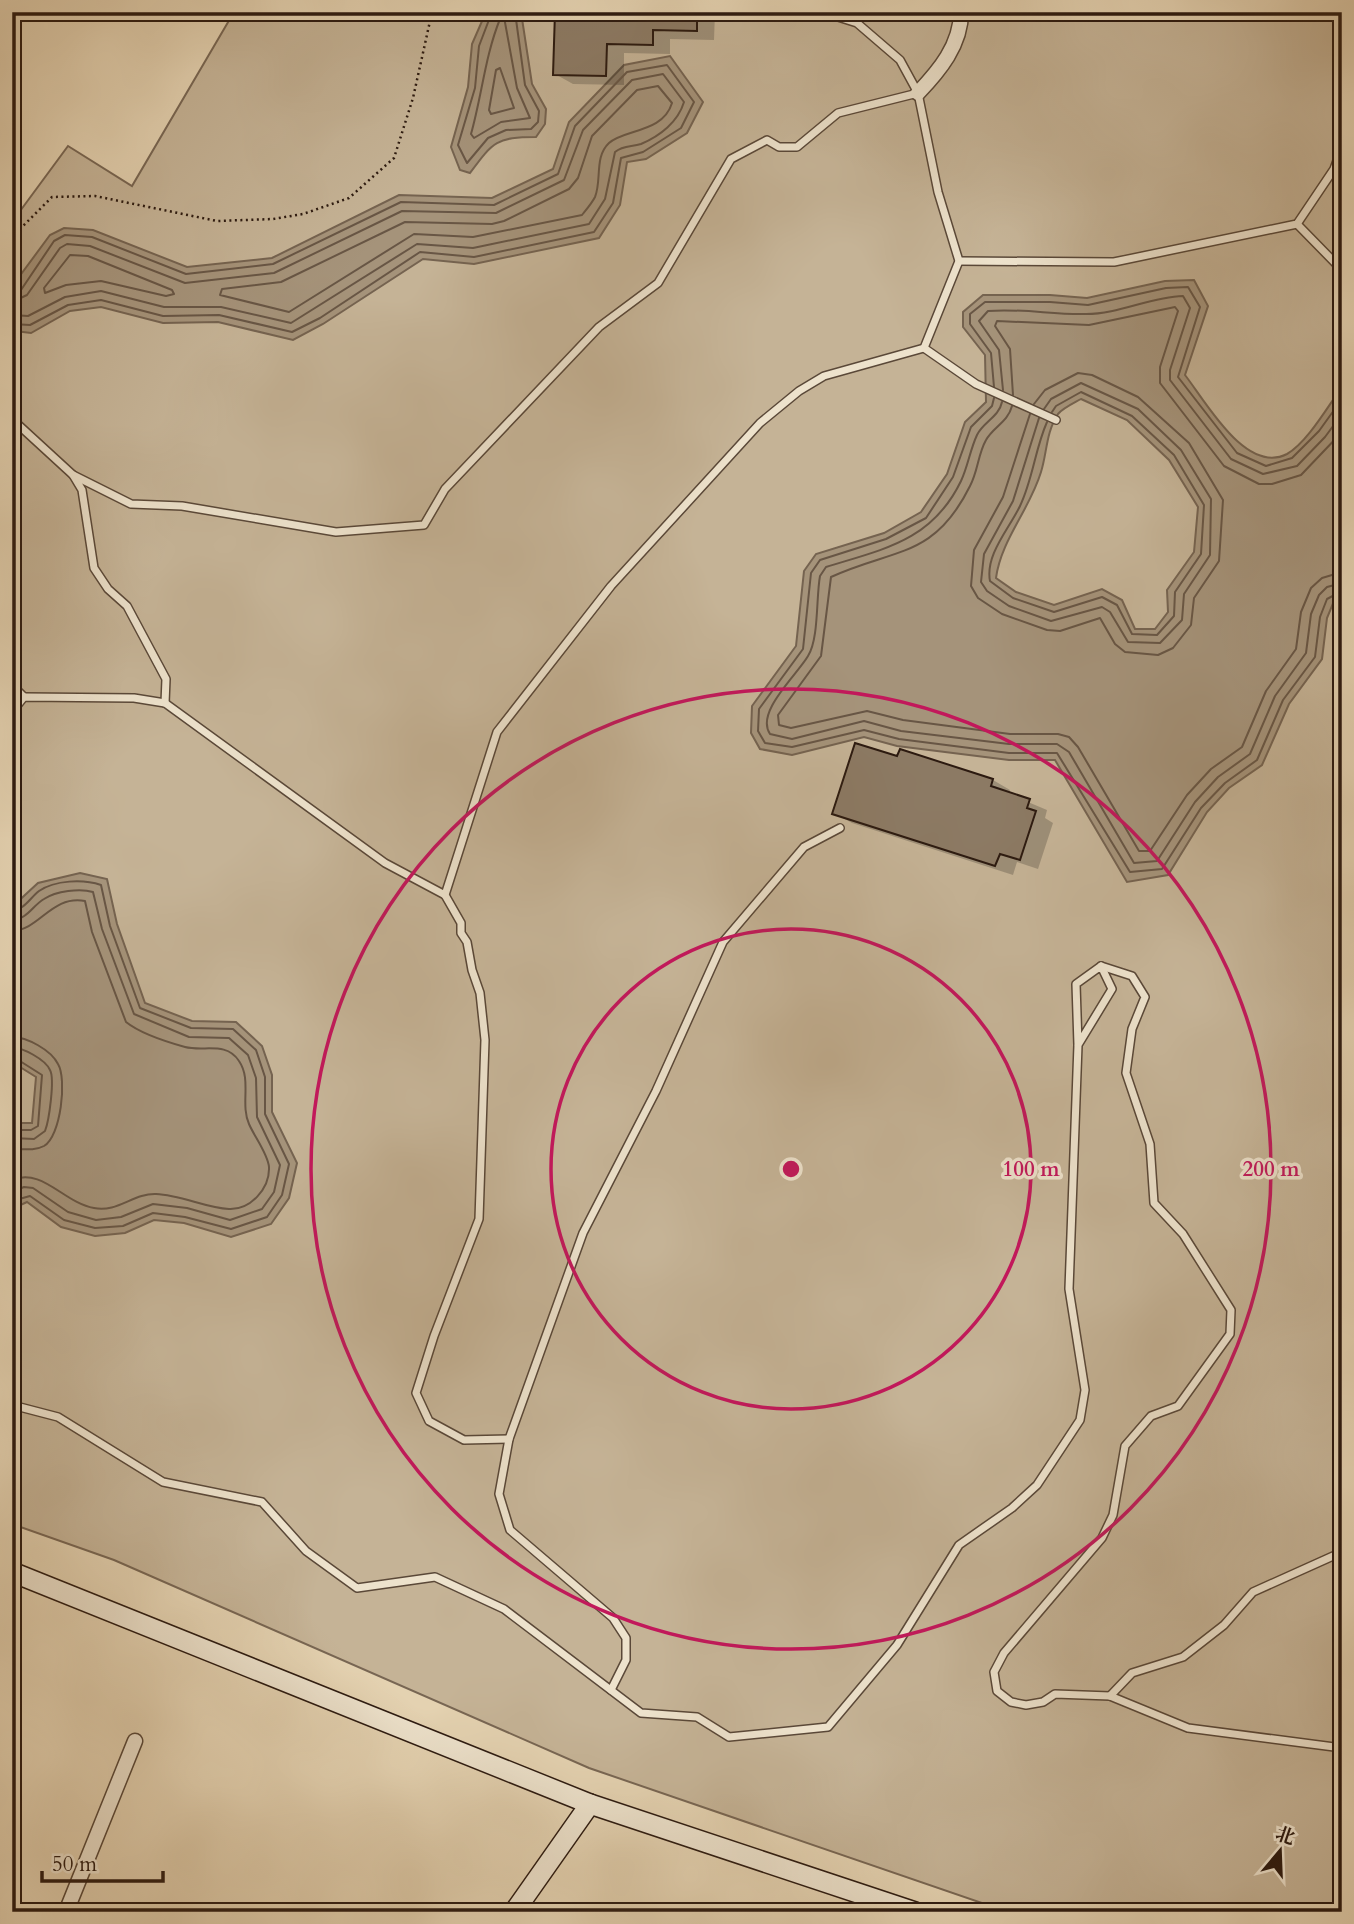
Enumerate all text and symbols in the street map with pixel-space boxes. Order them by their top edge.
text: 100 m [1002,1155,1060,1184]
text: 200 m [1242,1155,1300,1184]
centre of rings [779,1157,803,1181]
north arrow [1246,1815,1316,1885]
text: 北 [1272,1820,1298,1851]
scale bar [42,1840,163,1884]
text: 50 m [52,1850,97,1879]

